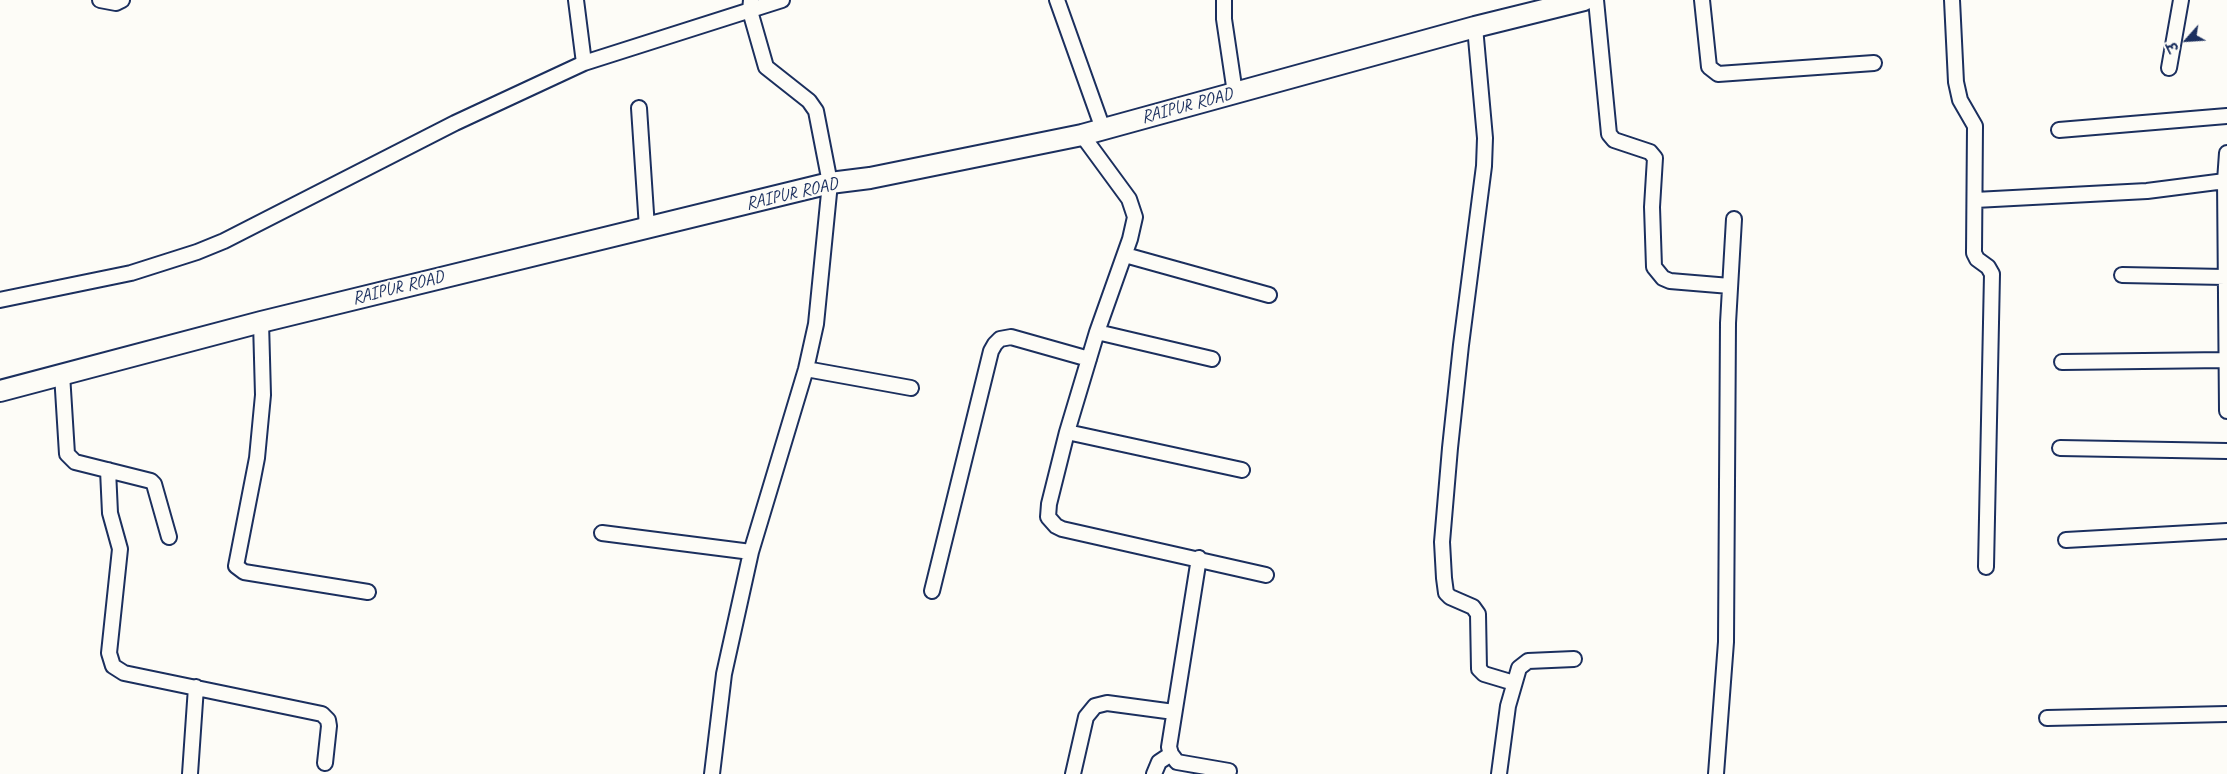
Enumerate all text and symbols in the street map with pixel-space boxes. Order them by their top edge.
north arrow [2162,15,2212,65]
text: उ [2163,39,2183,55]
street label: RAIPUR ROAD [1139,83,1235,129]
street label: RAIPUR ROAD [744,173,840,215]
street label: RAIPUR ROAD [350,266,446,310]

